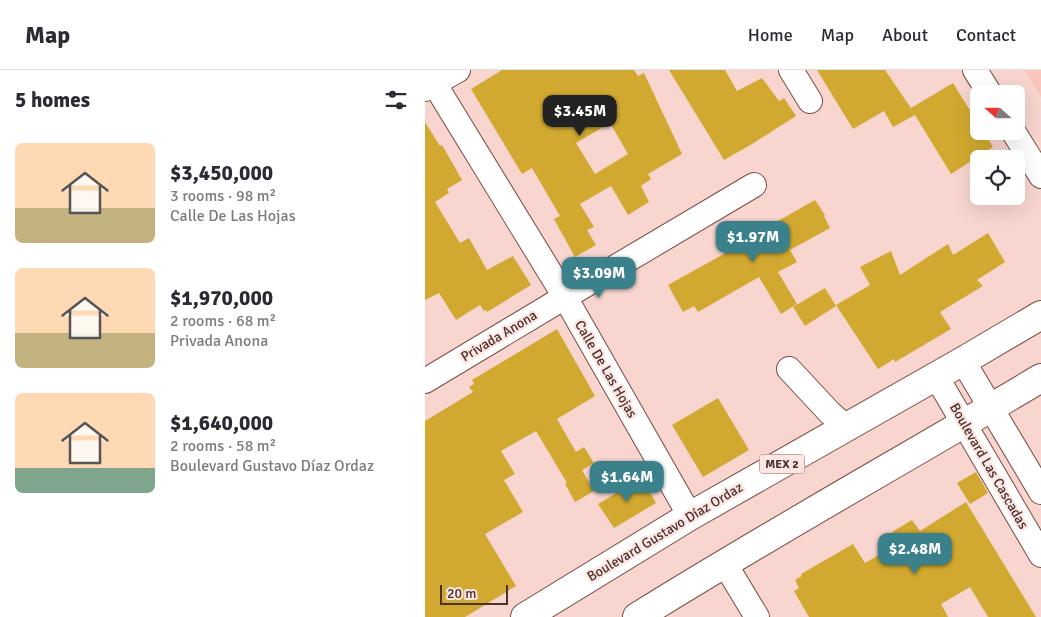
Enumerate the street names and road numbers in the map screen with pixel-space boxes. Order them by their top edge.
street label: Privada Anona [458,307,540,365]
street label: Calle De Las Hojas [571,317,641,421]
street label: Boulevard Las Cascadas [946,400,1032,532]
road number: MEX 2 [759,454,805,474]
street label: Boulevard Gustavo Díaz Ordaz [584,479,746,585]

